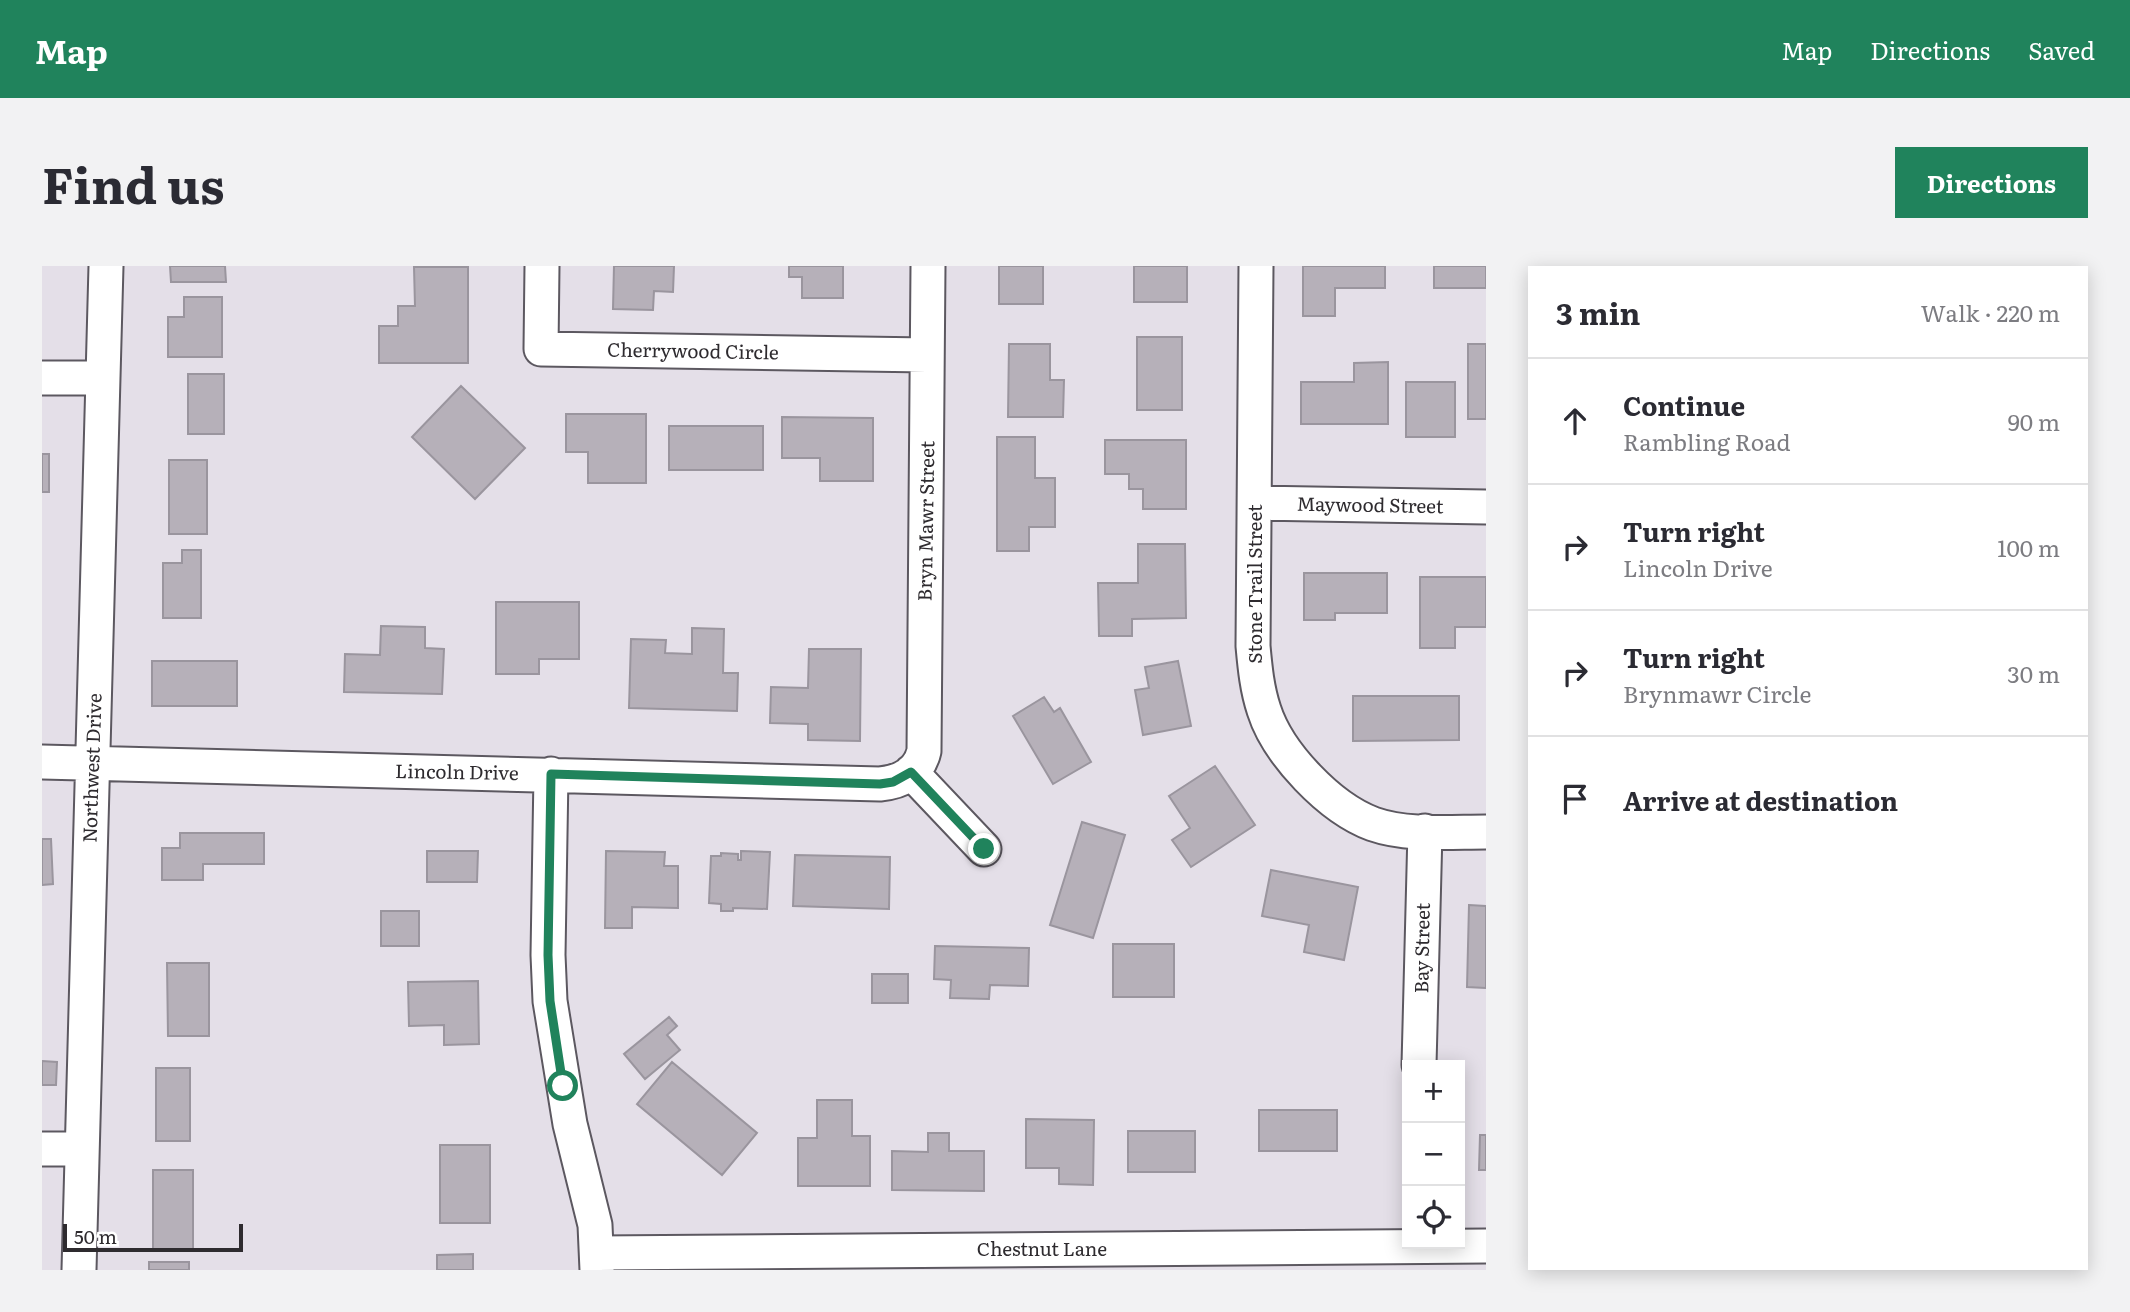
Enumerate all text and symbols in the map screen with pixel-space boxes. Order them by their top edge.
text: Map [35,25,108,74]
text: Map [1781,32,1832,67]
text: Directions [1870,32,1990,67]
text: Saved [2028,32,2095,67]
text: Find us [42,146,225,219]
button: Directions [1895,147,2088,218]
text: 3 min [1556,290,1640,334]
text: Walk · 220 m [1921,295,2060,329]
street label: Cherrywood Circle [607,335,779,365]
text: Continue [1623,385,1745,424]
icon: ahead [1556,402,1594,440]
text: 90 m [2008,404,2060,438]
text: Rambling Road [1623,424,1791,458]
street label: Bryn Mawr Street [910,440,940,601]
street label: Maywood Street [1296,489,1444,519]
street label: Stone Trail Street [1240,504,1268,664]
text: Turn right [1623,511,1765,550]
icon: right [1556,528,1594,566]
text: 100 m [1997,530,2060,564]
text: Lincoln Drive [1623,550,1773,584]
text: Turn right [1623,637,1765,676]
icon: right [1556,654,1594,692]
text: 30 m [2007,656,2060,690]
text: Brynmawr Circle [1623,676,1812,710]
street label: Northwest Drive [74,692,108,843]
street label: Lincoln Drive [395,756,519,786]
icon: arrive [1556,780,1594,818]
text: Arrive at destination [1623,780,1898,819]
route end [968,833,999,864]
street label: Bay Street [1406,902,1436,994]
map controls [1402,1060,1465,1249]
button: + [1402,1060,1465,1123]
route start [547,1070,578,1101]
button: − [1402,1123,1465,1186]
button: locate [1402,1186,1465,1249]
scale bar [63,1221,243,1253]
text: 50 m [74,1222,117,1250]
street label: Chestnut Lane [977,1234,1107,1262]

